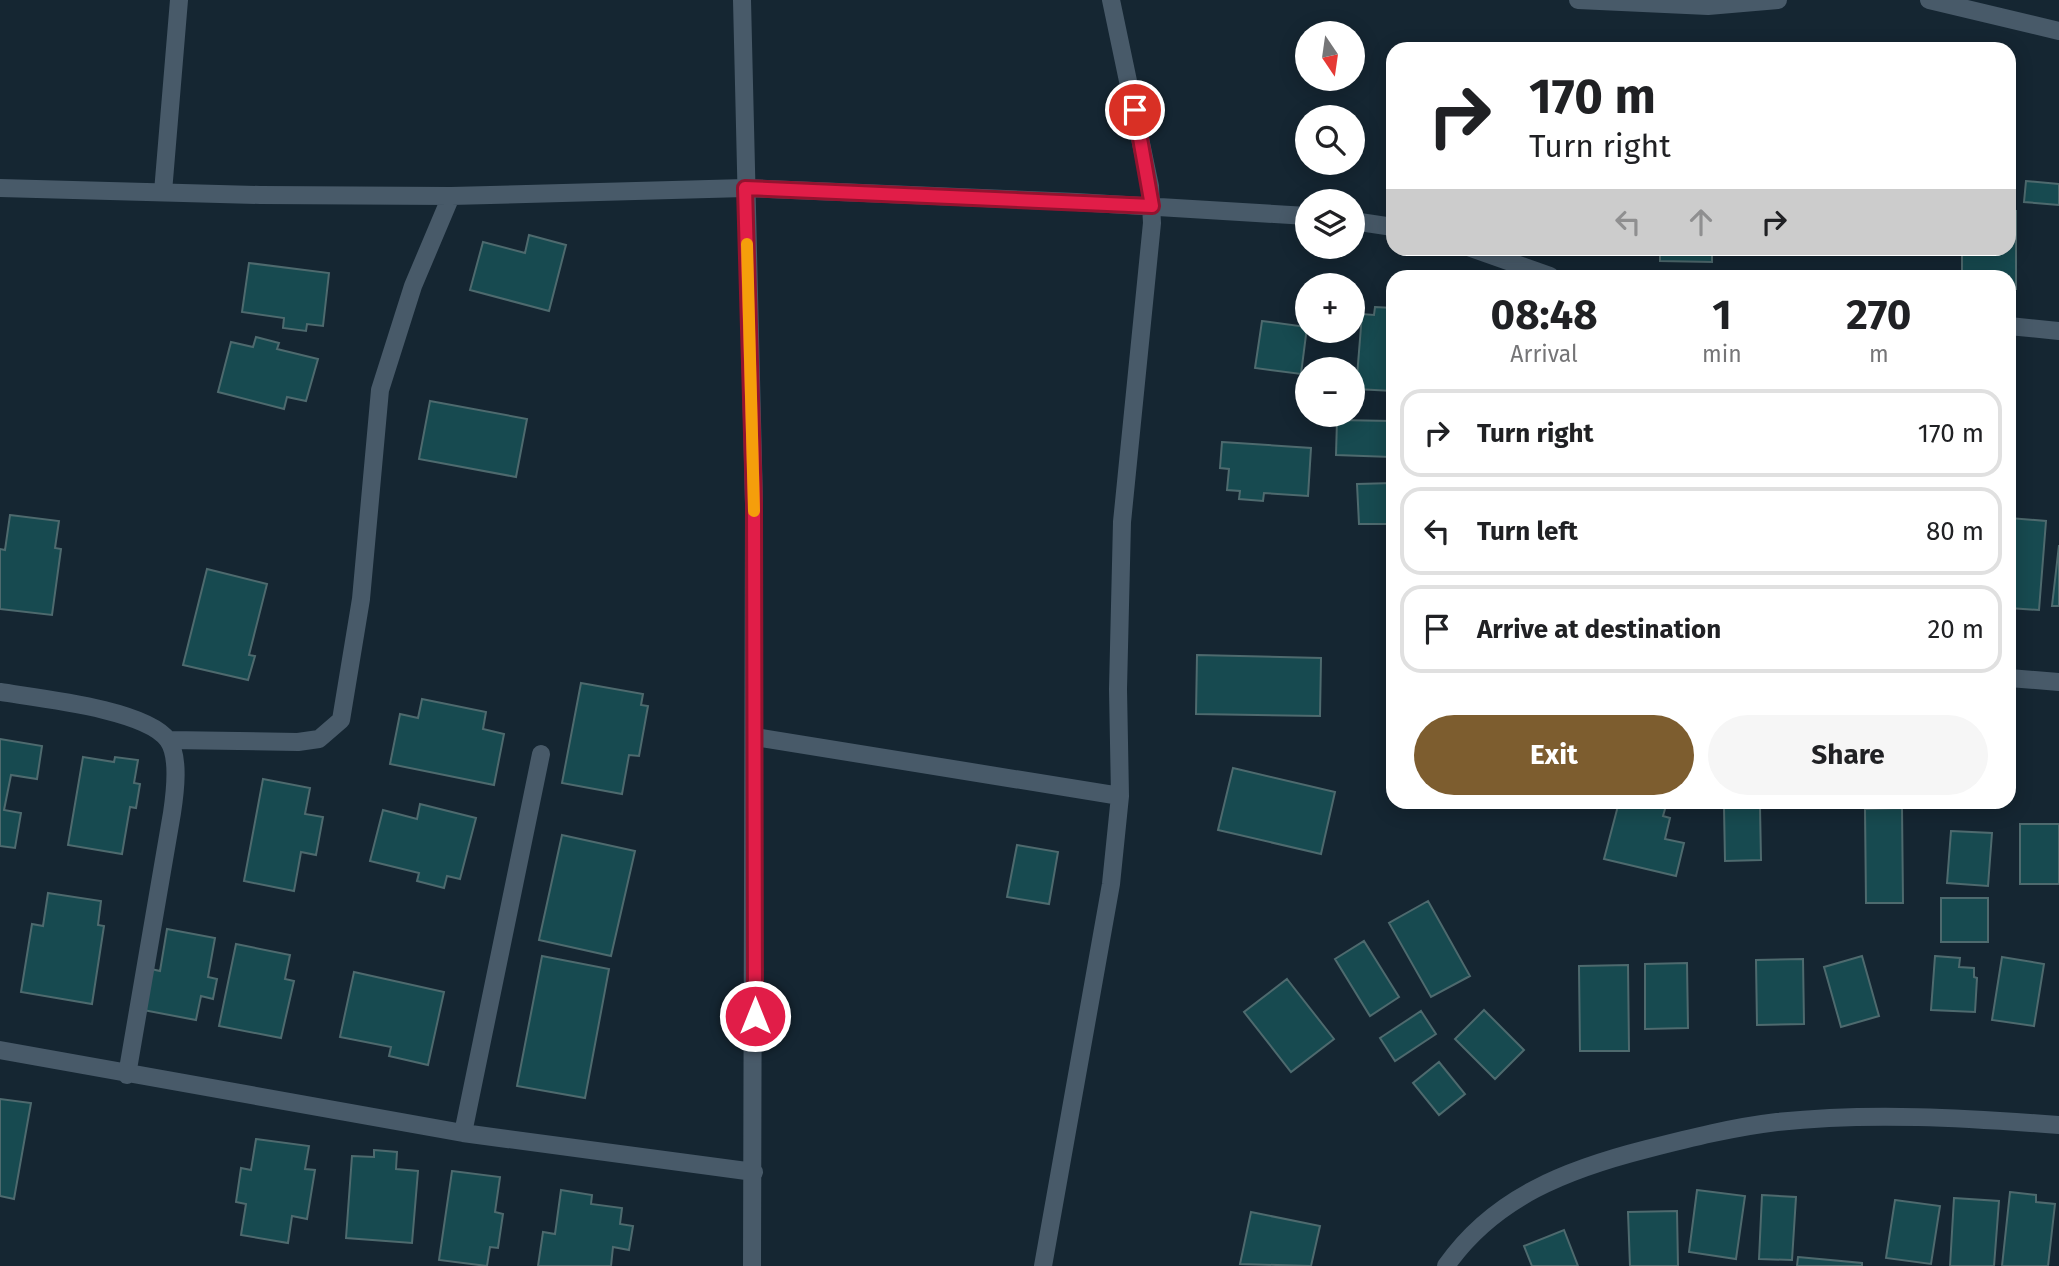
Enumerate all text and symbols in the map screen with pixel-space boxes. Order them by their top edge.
north arrow [1295,21,1365,91]
map controls [1295,21,1365,427]
text: 170 m [1529,67,1656,126]
icon: right [1414,70,1505,161]
pin [1105,80,1165,140]
icon: arrive [1116,91,1154,129]
button: search [1295,105,1365,175]
text: Turn right [1529,127,1671,165]
button: layers [1295,189,1365,259]
icon: left [1609,203,1647,241]
icon: ahead [1682,203,1720,241]
icon: right [1755,203,1793,241]
button: + [1295,273,1365,343]
text: 08:48 [1491,290,1598,340]
text: 1 [1712,290,1732,340]
text: 270 [1846,290,1911,340]
text: Arrival [1510,340,1578,368]
text: min [1702,340,1742,368]
text: m [1869,340,1889,368]
button: − [1295,357,1365,427]
icon: right [1418,414,1456,452]
text: Turn right [1477,418,1594,449]
text: 170 m [1918,418,1984,449]
icon: left [1418,512,1456,550]
text: Turn left [1477,516,1578,547]
text: 80 m [1926,516,1984,547]
icon: arrive [1418,610,1456,648]
text: Arrive at destination [1477,614,1721,645]
text: 20 m [1927,614,1984,645]
button: Exit [1414,715,1694,795]
button: Share [1708,715,1988,795]
position arrow [718,979,792,1053]

